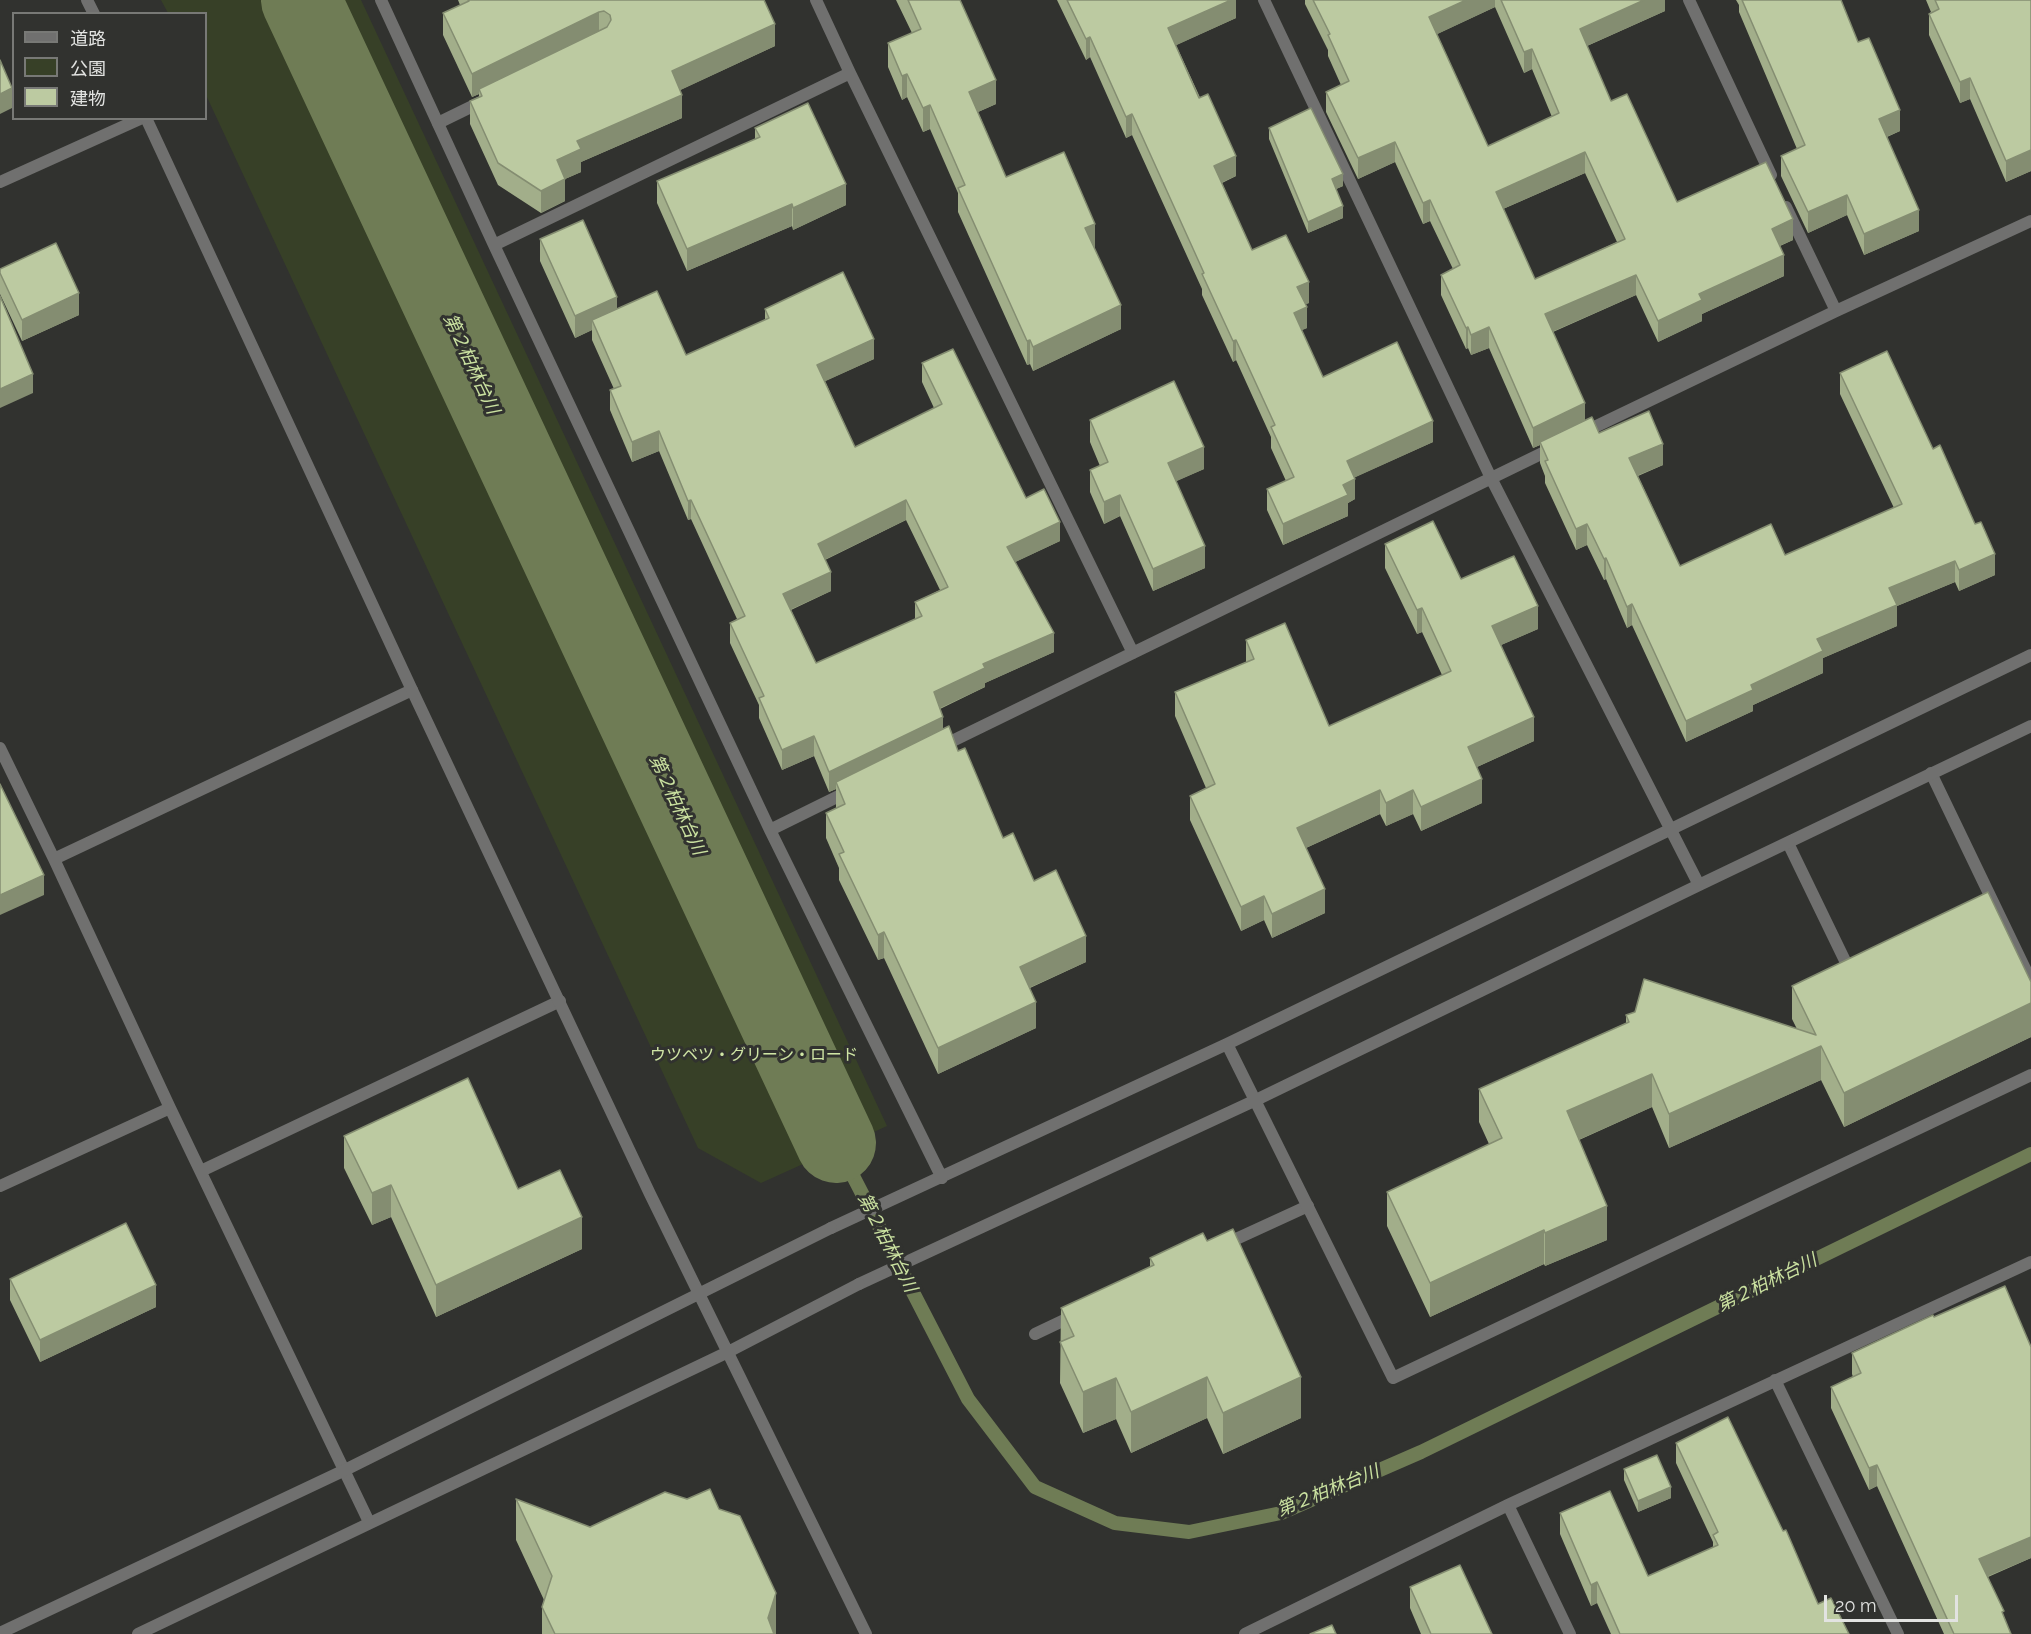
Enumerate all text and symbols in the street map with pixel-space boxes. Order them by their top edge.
legend [12,12,207,120]
text: 道路 [70,28,106,49]
text: 公園 [70,58,106,79]
text: 建物 [70,88,106,109]
water label: 第２柏林台川 [438,310,504,418]
water label: 第２柏林台川 [644,751,710,859]
park label: ウツベツ・グリーン・ロード [650,1045,858,1065]
water label: 第２柏林台川 [853,1190,921,1296]
water label: 第２柏林台川 [1714,1250,1820,1316]
water label: 第２柏林台川 [1274,1461,1382,1521]
scale bar [1827,1583,1960,1621]
text: 20 m [1835,1595,1877,1616]

